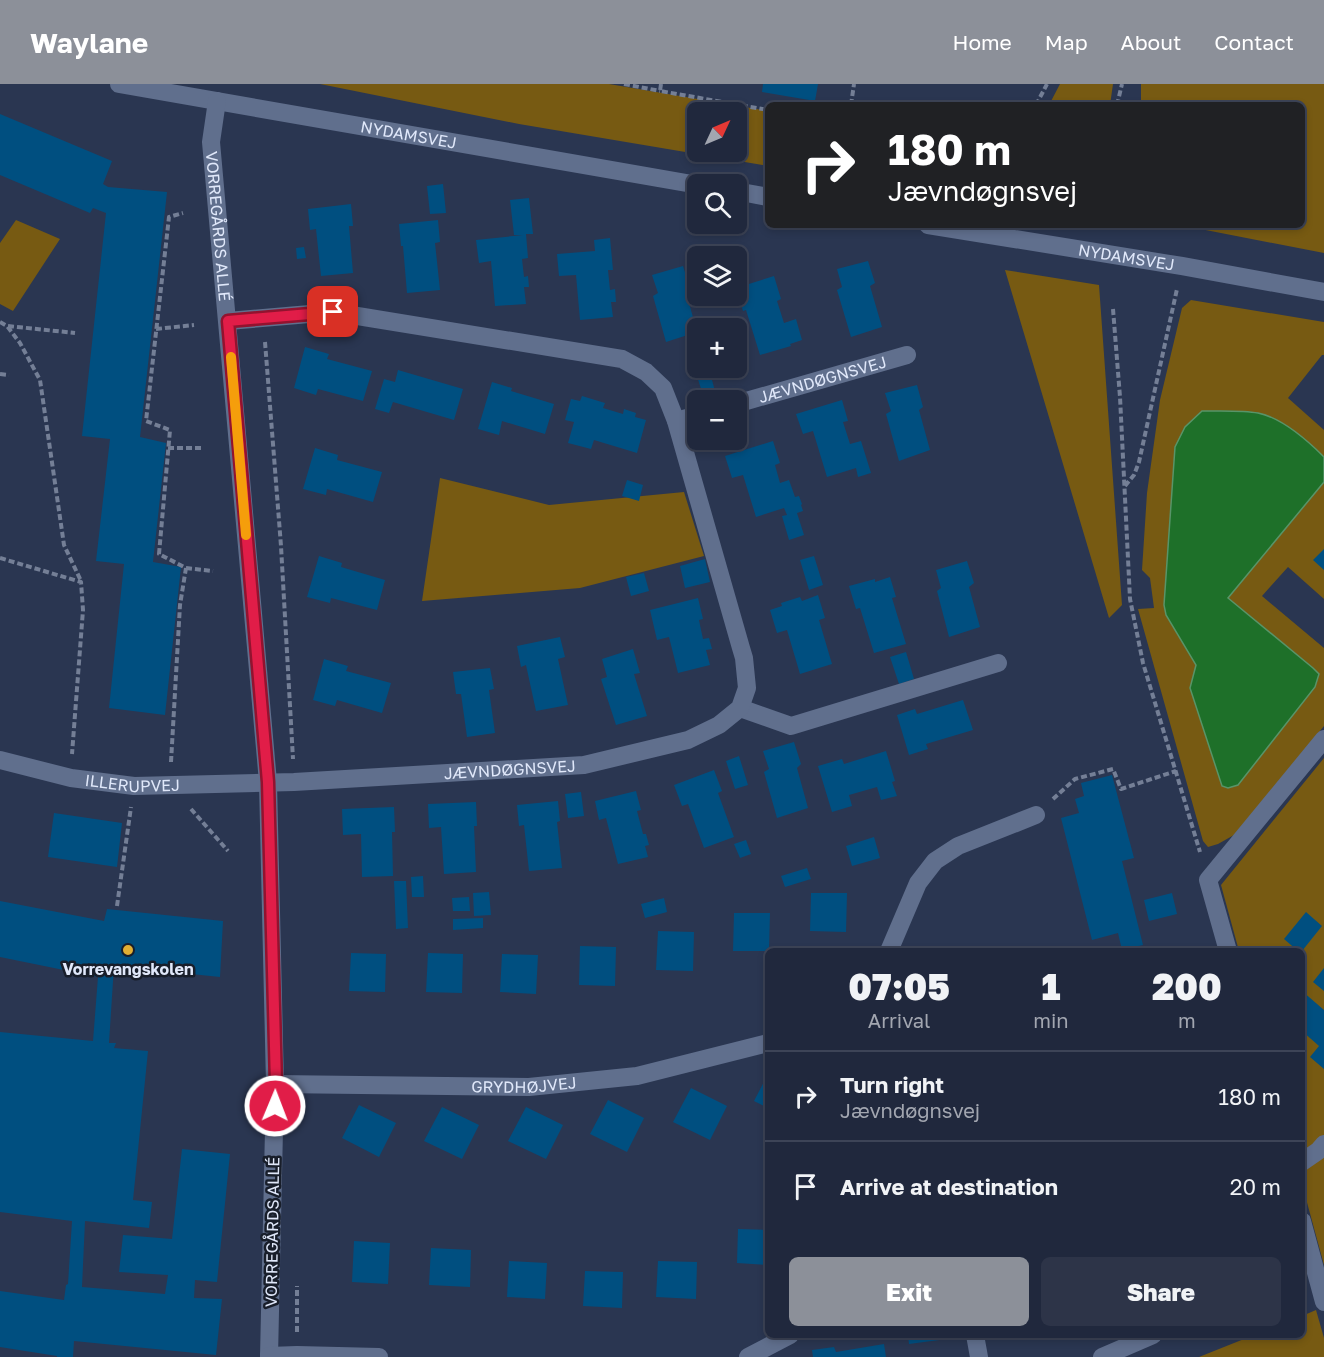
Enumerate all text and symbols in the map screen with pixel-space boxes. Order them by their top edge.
text: Waylane [30,26,148,59]
text: Home [952,29,1012,55]
text: Map [1045,29,1088,55]
text: About [1121,29,1181,55]
text: Contact [1214,29,1294,55]
north arrow [687,102,747,162]
map controls [687,102,747,450]
street label: NYDAMSVEJ [359,116,458,153]
text: 180 m [888,124,1011,174]
icon: right [789,126,867,204]
street label: VORREGÅRDS ALLÉ [202,150,235,302]
button: search [687,174,747,234]
text: Jævndøgnsvej [888,175,1077,207]
street label: NYDAMSVEJ [1077,239,1176,275]
button: layers [687,246,747,306]
pin [307,286,358,337]
icon: arrive [316,295,349,328]
button: + [687,318,747,378]
street label: JÆVNDØGNSVEJ [756,351,889,407]
button: − [687,390,747,450]
street label: JÆVNDØGNSVEJ [443,755,576,783]
street label: ILLERUPVEJ [84,770,180,796]
marker: Vorrevangskolen [121,943,135,957]
place label: Vorrevangskolen [62,959,194,979]
text: 07:05 [848,965,950,1008]
text: 1 [1041,965,1060,1008]
text: 200 [1152,965,1222,1008]
text: Arrival [868,1008,930,1032]
text: min [1033,1008,1069,1032]
text: m [1178,1008,1196,1032]
text: Turn right [840,1071,944,1098]
street label: GRYDHØJVEJ [471,1072,577,1097]
position arrow [243,1074,307,1138]
icon: right [789,1080,822,1113]
text: 180 m [1218,1083,1281,1110]
text: Jævndøgnsvej [840,1098,980,1122]
street label: VORREGÅRDS ALLÉ [261,1157,283,1307]
icon: arrive [789,1170,822,1203]
text: Arrive at destination [840,1173,1058,1200]
text: 20 m [1230,1173,1281,1200]
button: Exit [789,1257,1029,1326]
button: Share [1041,1257,1281,1326]

